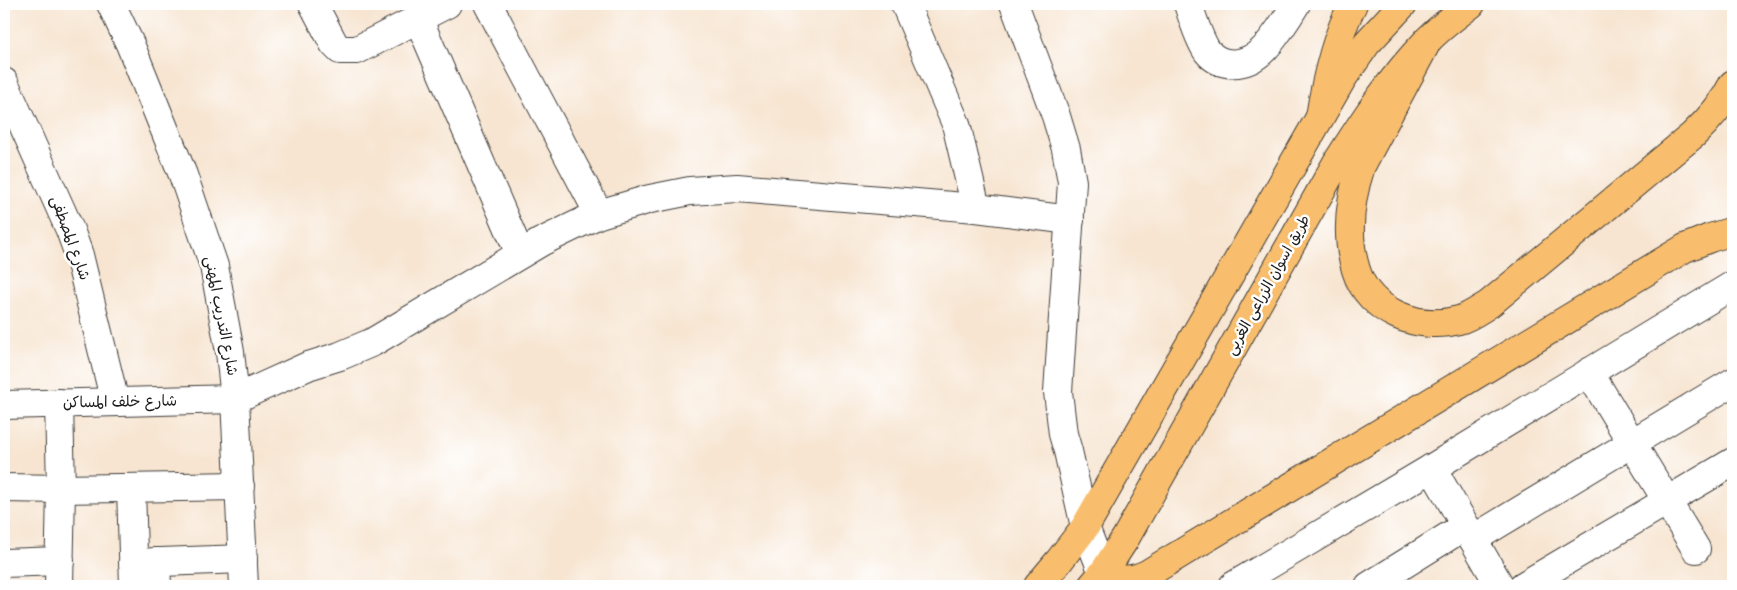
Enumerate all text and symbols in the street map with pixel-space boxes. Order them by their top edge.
street label: شارع المصطفى [46,193,94,283]
street label: طريق اسوان الزراعى الغربى [1222,212,1314,358]
street label: شارع التدريب المهنى [200,255,242,377]
street label: شارع خلف المساكن [63,392,177,412]

